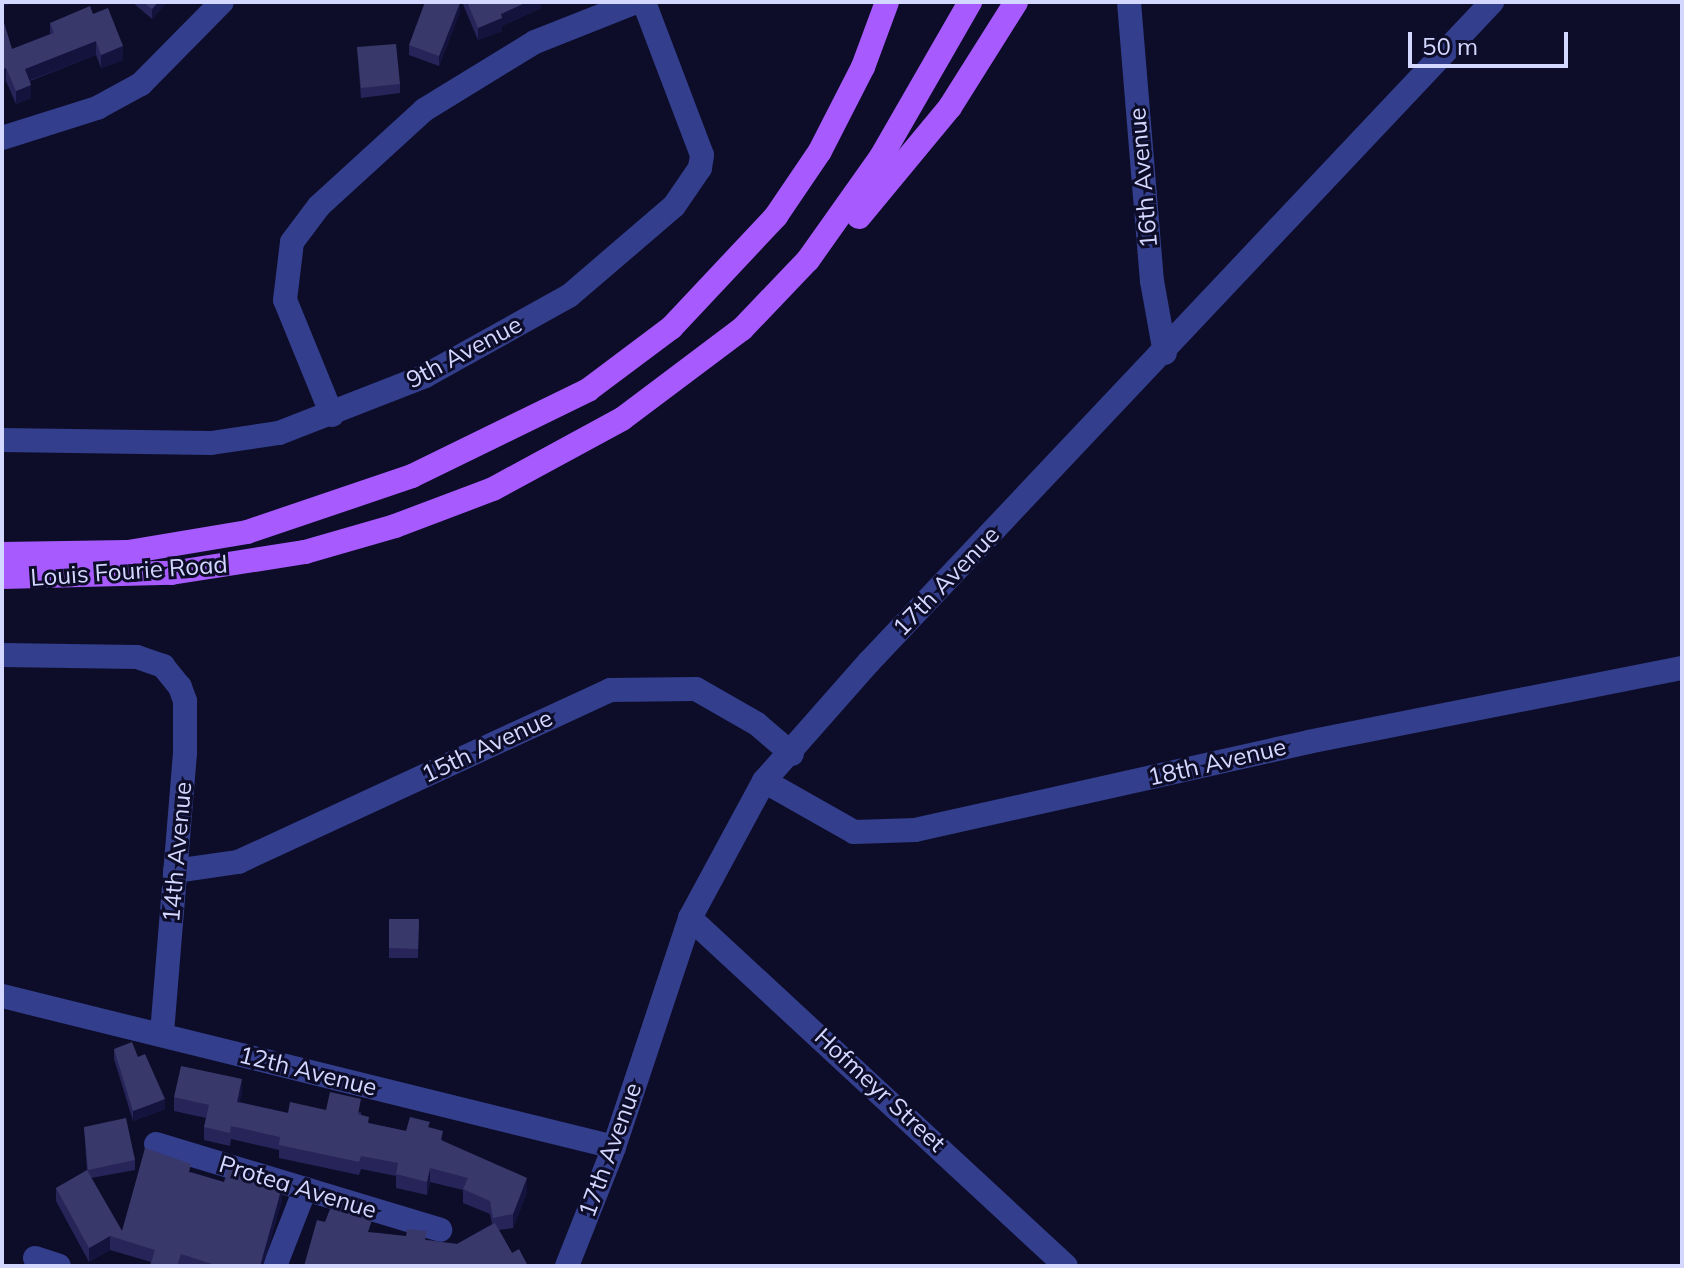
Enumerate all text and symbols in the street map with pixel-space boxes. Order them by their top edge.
scale bar [1412,16,1572,66]
text: 50 m [1422,31,1478,61]
street label: 16th Avenue [1123,106,1163,250]
street label: 9th Avenue [401,310,527,394]
street label: 17th Avenue [887,520,1005,642]
street label: Louis Fourie Road [29,550,229,592]
street label: 15th Avenue [417,703,557,789]
street label: 18th Avenue [1145,732,1289,792]
street label: 14th Avenue [157,780,197,924]
street label: Hofmeyr Street [809,1022,951,1158]
street label: 12th Avenue [236,1040,380,1102]
street label: 17th Avenue [572,1079,648,1221]
street label: Protea Avenue [216,1149,380,1225]

